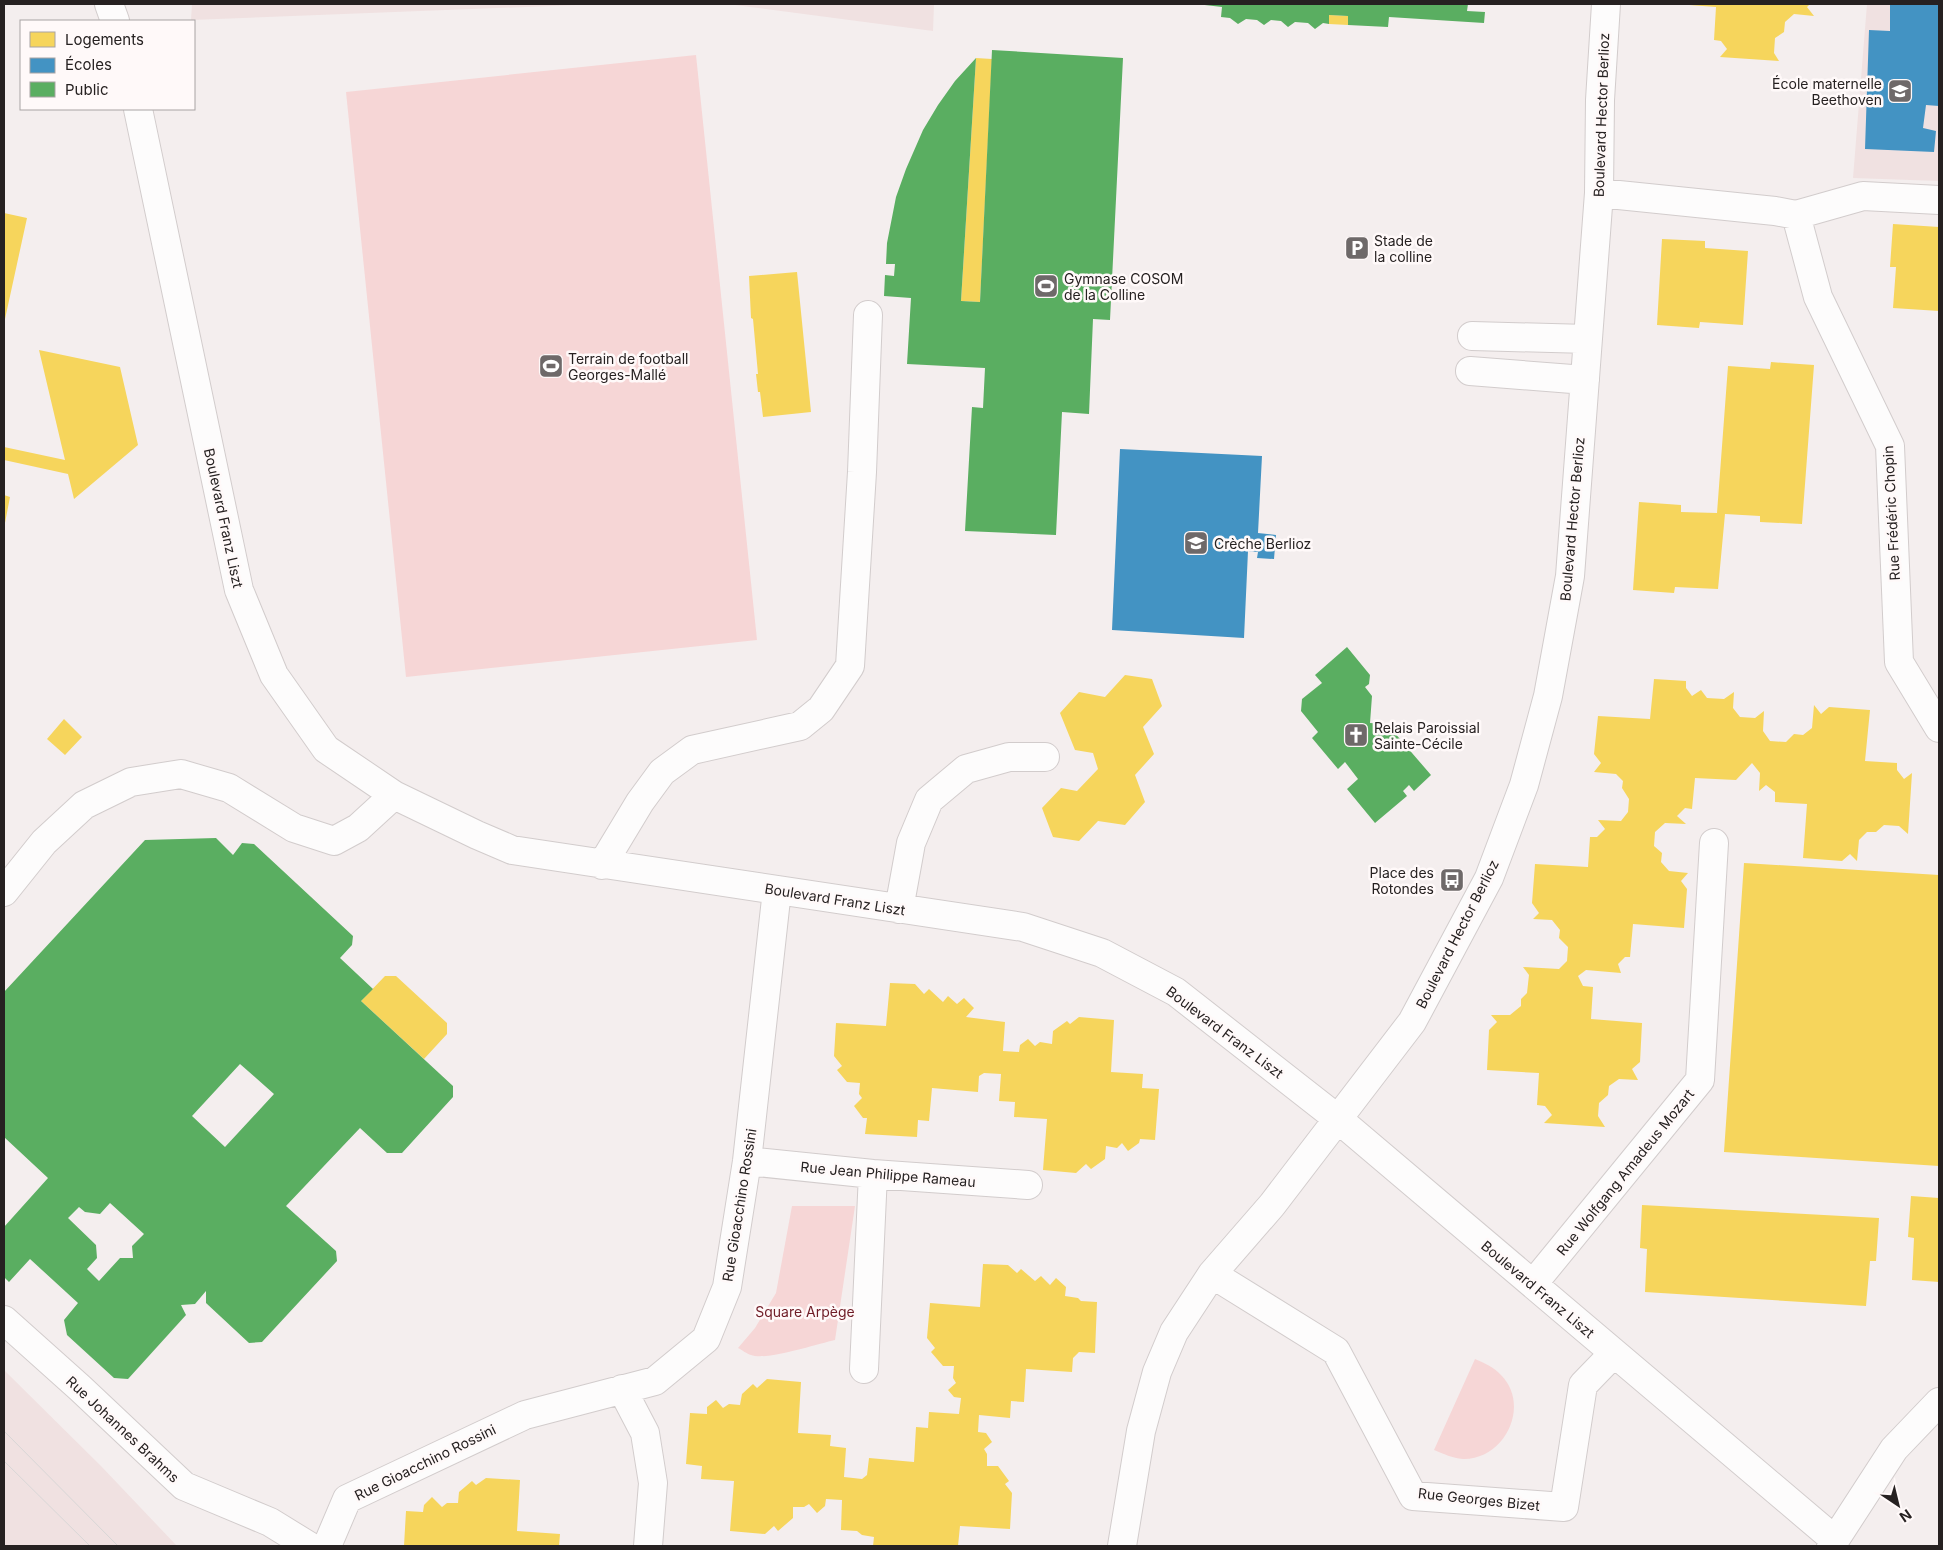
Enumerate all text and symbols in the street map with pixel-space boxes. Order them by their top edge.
legend [20,20,195,110]
text: Logements [65,30,144,49]
street label: Boulevard Hector Berlioz [1590,33,1612,197]
text: Écoles [65,55,112,74]
place label: École maternelle Beethoven [1772,75,1882,108]
school or university icon: École maternelle Beethoven [1887,78,1913,104]
text: Public [65,80,108,99]
place label: Stade de la colline [1374,232,1433,265]
parking icon: Stade de la colline [1344,235,1370,261]
place label: Gymnase COSOM de la Colline [1064,270,1183,303]
sports icon: Gymnase COSOM de la Colline [1033,273,1059,299]
place label: Terrain de football Georges-Mallé [568,350,689,383]
sports icon: Terrain de football Georges-Mallé [538,353,564,379]
street label: Boulevard Hector Berlioz [1556,436,1588,602]
street label: Rue Frédéric Chopin [1879,445,1903,581]
street label: Boulevard Franz Liszt [201,447,247,590]
school or university icon: Crèche Berlioz [1183,530,1209,556]
place label: Crèche Berlioz [1214,535,1311,552]
place label: Relais Paroissial Sainte-Cécile [1374,719,1480,752]
church icon: Relais Paroissial Sainte-Cécile [1343,722,1369,748]
street label: Boulevard Hector Berlioz [1412,857,1502,1011]
place label: Place des Rotondes [1370,864,1434,897]
bus stop icon: Place des Rotondes [1439,867,1465,893]
street label: Boulevard Franz Liszt [763,879,907,919]
street label: Boulevard Franz Liszt [1163,982,1287,1082]
street label: Rue Wolfgang Amadeus Mozart [1553,1085,1698,1259]
street label: Rue Gioacchino Rossini [718,1127,760,1283]
street label: Rue Jean Philippe Rameau [800,1158,976,1190]
street label: Boulevard Franz Liszt [1478,1237,1598,1341]
park label: Square Arpège [755,1303,855,1320]
street label: Rue Johannes Brahms [63,1372,183,1486]
street label: Rue Gioacchino Rossini [352,1420,498,1504]
north arrow [1873,1480,1923,1530]
street label: Rue Georges Bizet [1417,1484,1541,1514]
text: N [1896,1506,1915,1526]

